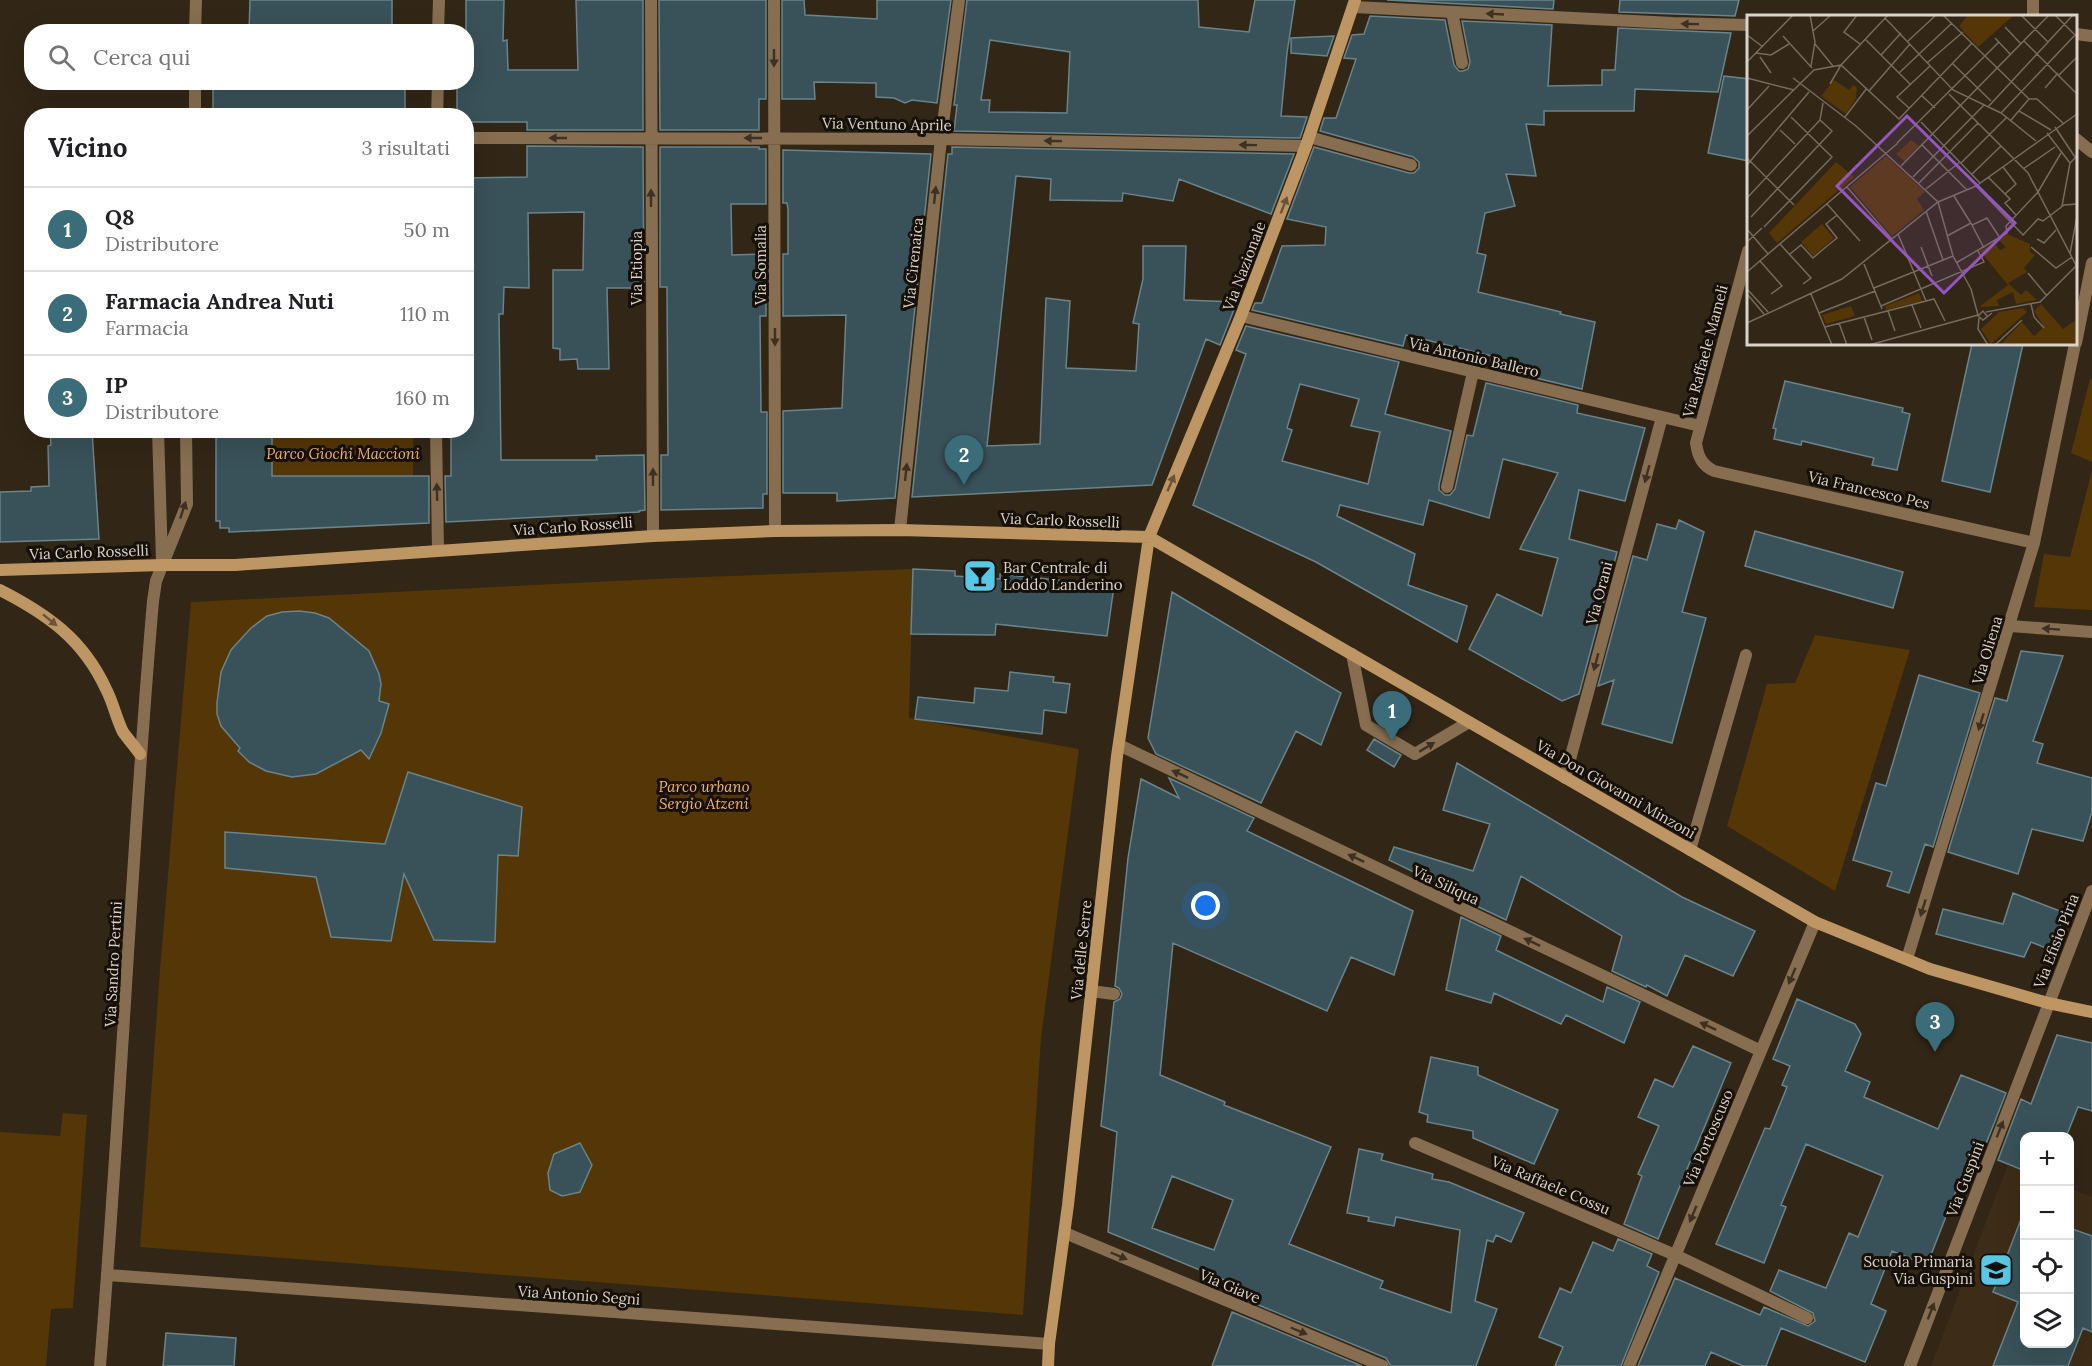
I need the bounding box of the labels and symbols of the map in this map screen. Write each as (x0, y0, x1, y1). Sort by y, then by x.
one-way arrow (1486, 10, 1505, 19)
inset map (1747, 15, 2077, 345)
one-way arrow (1681, 19, 1700, 29)
one-way arrow (769, 49, 779, 68)
street label: Via Ventuno Aprile (821, 113, 952, 135)
one-way arrow (548, 133, 567, 143)
one-way arrow (743, 133, 762, 143)
one-way arrow (1043, 136, 1062, 146)
one-way arrow (1238, 140, 1257, 150)
one-way arrow (931, 185, 940, 204)
one-way arrow (646, 189, 656, 208)
one-way arrow (1280, 196, 1289, 214)
street label: Via Cirenaica (899, 216, 927, 310)
street label: Via Nazionale (1218, 219, 1270, 314)
street label: Via Somalia (751, 225, 770, 306)
street label: Via Etiopia (627, 231, 646, 306)
street label: Via Raffaele Mameli (1678, 283, 1732, 420)
one-way arrow (770, 328, 780, 347)
street label: Via Antonio Ballero (1406, 333, 1541, 381)
pin: 2 (944, 436, 984, 485)
park label: Parco Giochi Maccioni (266, 444, 420, 463)
one-way arrow (901, 463, 911, 482)
one-way arrow (1642, 465, 1651, 483)
street label: Via Francesco Pes (1805, 467, 1932, 513)
one-way arrow (648, 468, 658, 487)
one-way arrow (1167, 474, 1176, 492)
one-way arrow (432, 482, 442, 501)
one-way arrow (179, 501, 189, 519)
street label: Via Carlo Rosselli (999, 508, 1120, 532)
street label: Via Carlo Rosselli (512, 512, 633, 540)
street label: Via Carlo Rosselli (28, 540, 149, 564)
bar icon: Bar Centrale di Loddo Landerino (962, 558, 998, 594)
place label: Bar Centrale di Loddo Landerino (1003, 558, 1123, 594)
street label: Via Orani (1581, 559, 1617, 628)
one-way arrow (43, 613, 58, 625)
street label: Via Oliena (1967, 613, 2006, 688)
one-way arrow (2042, 625, 2061, 634)
one-way arrow (1591, 653, 1600, 671)
pin: 1 (1372, 692, 1412, 741)
one-way arrow (1976, 713, 1985, 731)
street label: Via Don Giovanni Minzoni (1532, 735, 1699, 843)
one-way arrow (1419, 742, 1435, 753)
one-way arrow (1171, 770, 1188, 779)
park label: Parco urbano Sergio Atzeni (658, 777, 750, 813)
one-way arrow (1347, 854, 1364, 863)
street label: Via Siliqua (1409, 861, 1483, 909)
your location (1191, 891, 1220, 920)
street label: Via Efisio Piria (2029, 891, 2083, 992)
street label: Via delle Serre (1066, 899, 1096, 1002)
one-way arrow (1918, 899, 1927, 917)
street label: Via Sandro Pertini (100, 901, 126, 1028)
one-way arrow (1523, 937, 1540, 946)
one-way arrow (1787, 967, 1796, 985)
pin: 3 (1916, 1002, 1954, 1052)
one-way arrow (1699, 1021, 1716, 1030)
street label: Via Portoscuso (1679, 1086, 1737, 1190)
one-way arrow (1996, 1120, 2005, 1138)
street label: Via Guspini (1942, 1139, 1988, 1220)
street label: Via Raffaele Cossu (1488, 1151, 1613, 1219)
one-way arrow (1688, 1205, 1698, 1223)
one-way arrow (1110, 1252, 1128, 1261)
place label: Scuola Primaria Via Guspini (1864, 1252, 1973, 1288)
school or university icon: Scuola Primaria Via Guspini (1978, 1252, 2014, 1288)
street label: Via Giave (1196, 1264, 1263, 1307)
street label: Via Antonio Segni (516, 1281, 641, 1309)
one-way arrow (1926, 1302, 1936, 1320)
one-way arrow (1290, 1327, 1308, 1336)

